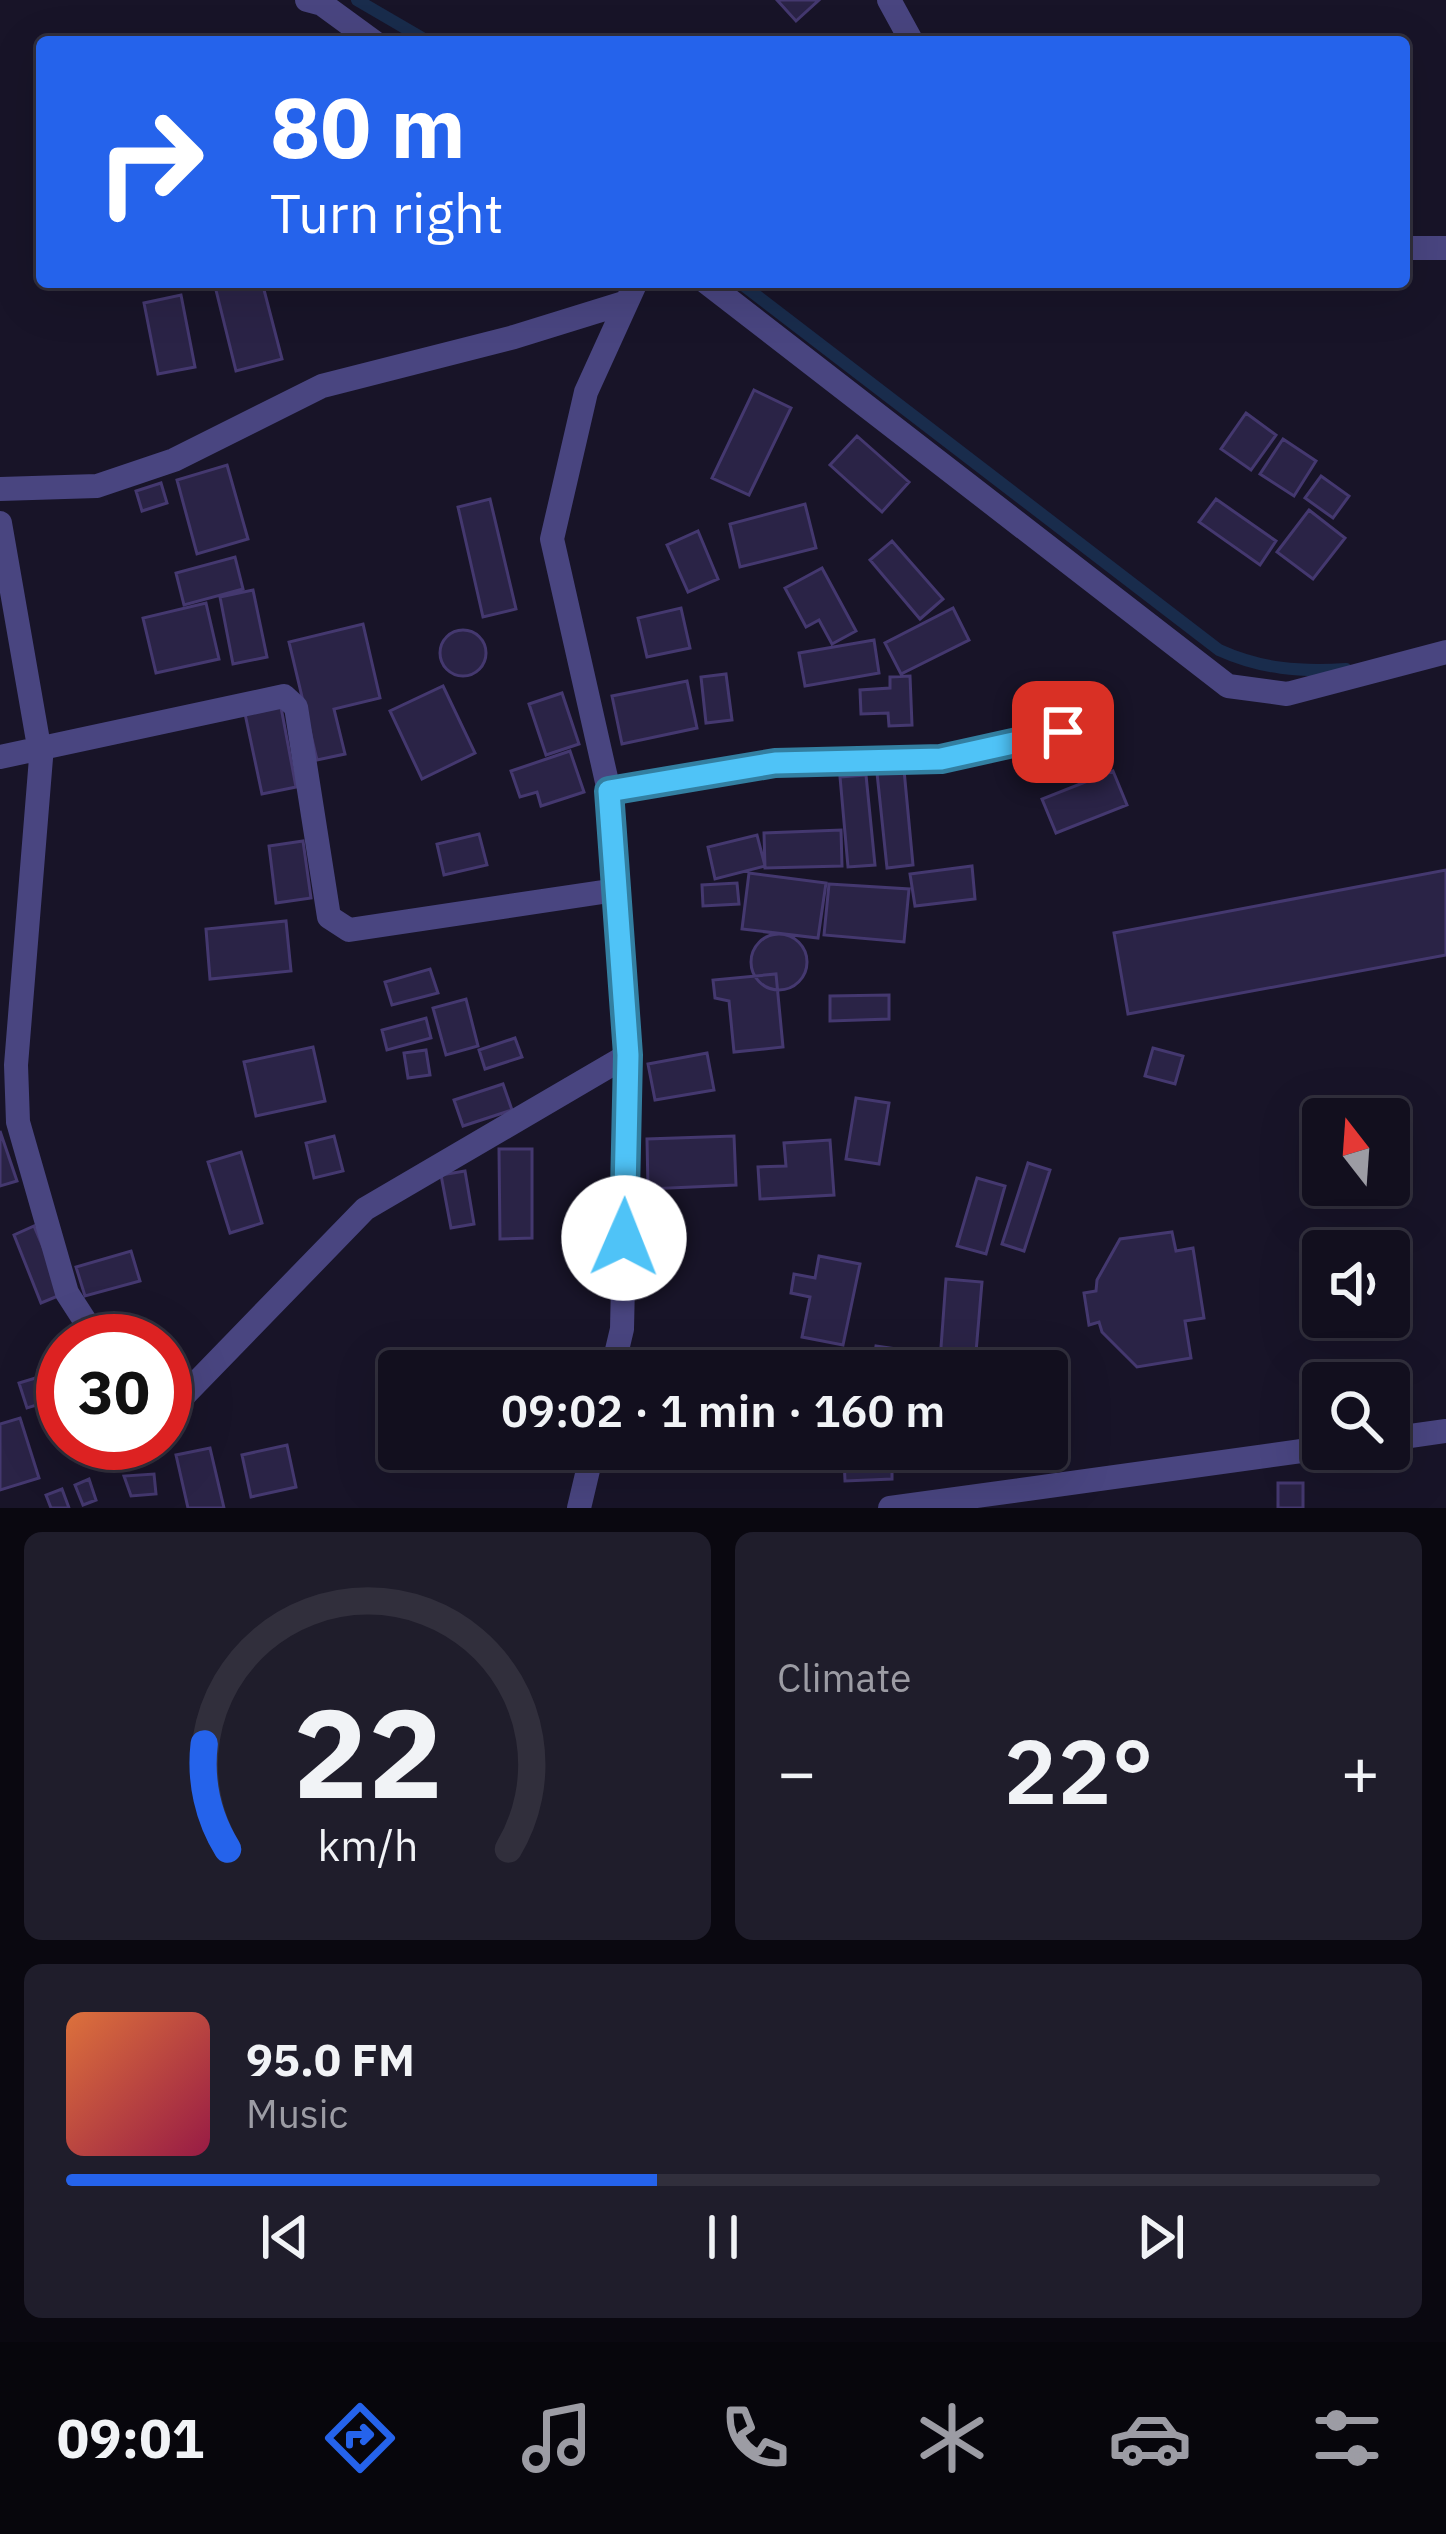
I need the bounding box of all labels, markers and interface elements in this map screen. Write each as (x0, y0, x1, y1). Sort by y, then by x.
text: 80 m (270, 72, 466, 181)
icon: right (72, 84, 228, 240)
text: Turn right (270, 178, 504, 248)
pin (1012, 681, 1114, 783)
icon: arrive (1030, 699, 1096, 765)
north arrow (1302, 1098, 1410, 1206)
map controls (1302, 1098, 1410, 1470)
position arrow (561, 1175, 687, 1301)
button: sound (1302, 1230, 1410, 1338)
speed limit sign: 30 (36, 1314, 192, 1470)
button: search (1302, 1362, 1410, 1470)
text: 09:02 · 1 min · 160 m (501, 1381, 945, 1439)
text: Climate (777, 1652, 911, 1703)
text: 22 (293, 1670, 442, 1832)
text: 22° (1003, 1712, 1154, 1829)
text: − (777, 1728, 817, 1814)
text: + (1340, 1728, 1380, 1814)
text: km/h (317, 1817, 418, 1873)
text: 95.0 FM (246, 2030, 415, 2088)
text: Music (246, 2088, 348, 2139)
icon: previous (252, 2204, 318, 2270)
icon: pause (690, 2204, 756, 2270)
icon: next (1128, 2204, 1194, 2270)
icon: directions (318, 2396, 402, 2480)
icon: music (515, 2396, 599, 2480)
icon: phone (713, 2396, 797, 2480)
icon: climate (910, 2396, 994, 2480)
icon: car (1108, 2396, 1192, 2480)
icon: filters (1305, 2396, 1389, 2480)
text: 09:01 (57, 2403, 204, 2473)

